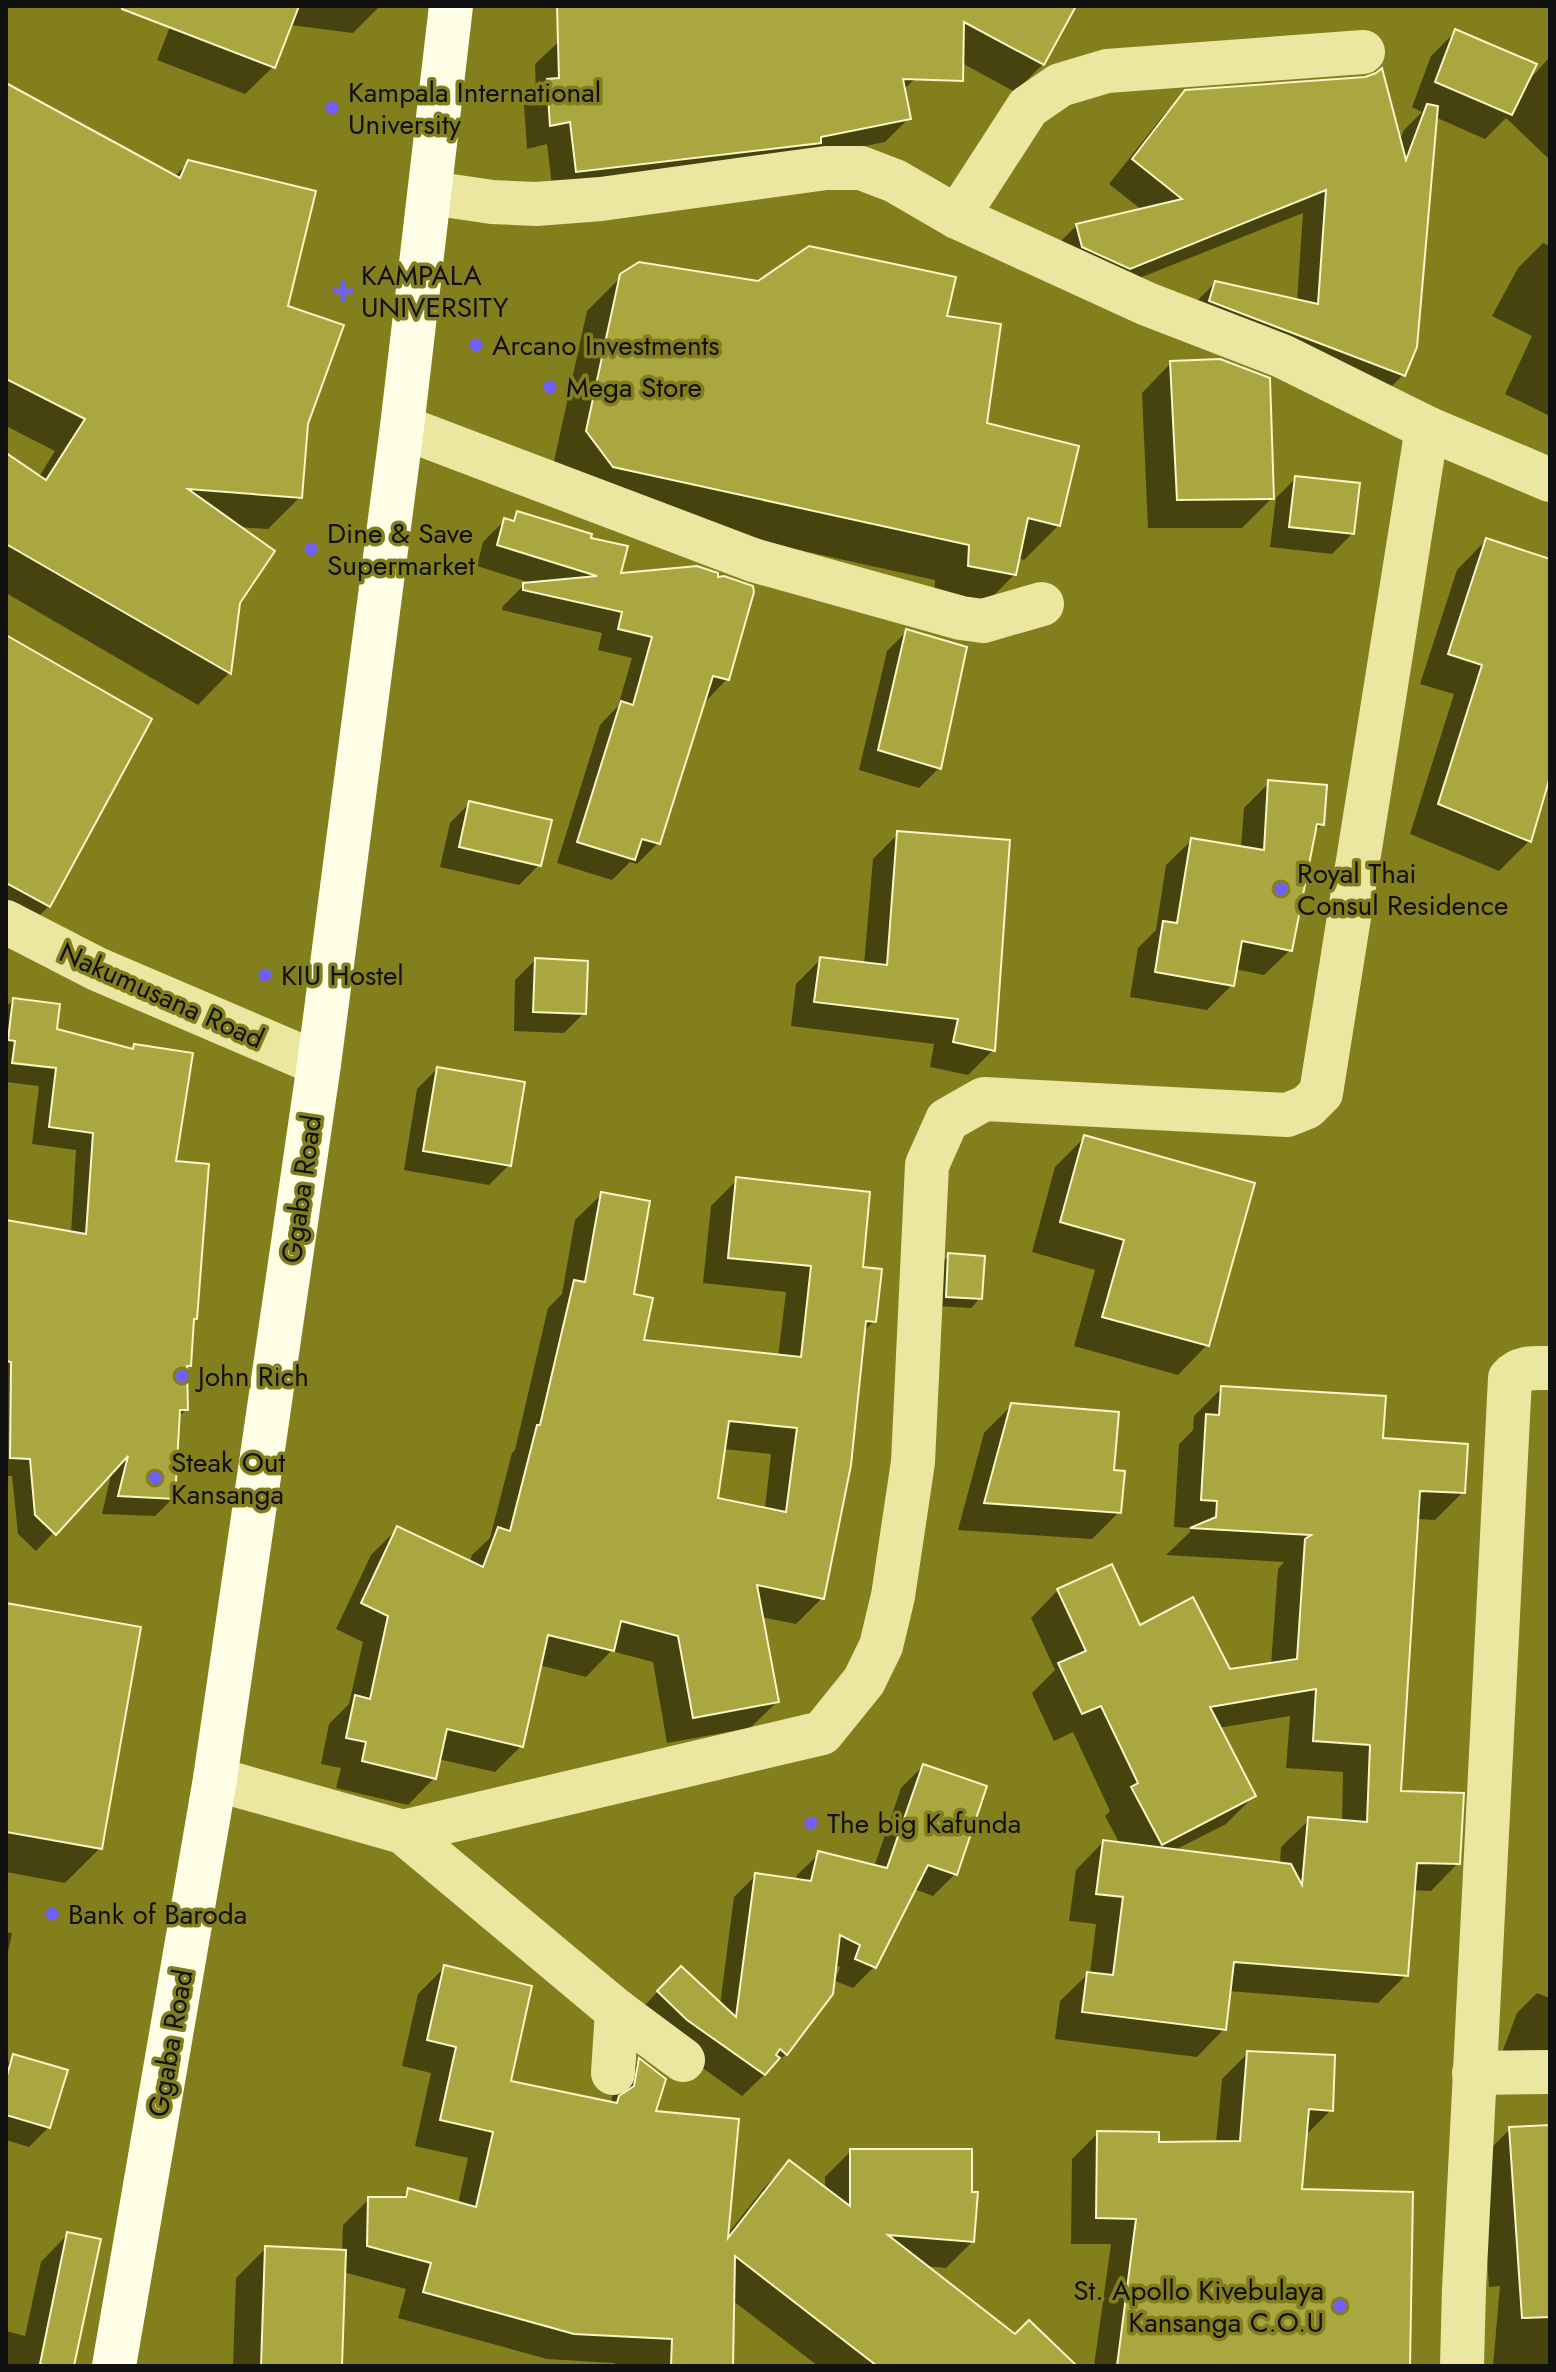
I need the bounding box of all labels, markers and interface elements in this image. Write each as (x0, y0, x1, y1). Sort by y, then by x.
place label: Kampala International University (348, 72, 601, 145)
marker: Kampala International University (323, 99, 341, 117)
place label: KAMPALA UNIVERSITY (361, 255, 509, 328)
marker: KAMPALA UNIVERSITY (332, 280, 354, 302)
place label: Arcano Investments (492, 325, 720, 366)
marker: Arcano Investments (467, 336, 485, 354)
place label: Mega Store (566, 367, 702, 408)
marker: Mega Store (541, 378, 559, 396)
place label: Dine & Save Supermarket (327, 513, 475, 586)
marker: Dine & Save Supermarket (302, 540, 320, 558)
place label: Royal Thai Consul Residence (1297, 853, 1509, 926)
marker: Royal Thai Consul Residence (1272, 880, 1290, 898)
street label: Nakumusana Road (53, 932, 271, 1059)
place label: KIU Hostel (281, 955, 404, 996)
marker: KIU Hostel (256, 966, 274, 984)
street label: Ggaba Road (271, 1112, 332, 1266)
place label: John Rich (194, 1356, 309, 1397)
marker: John Rich (173, 1367, 191, 1385)
place label: Steak Out Kansanga (171, 1442, 285, 1515)
marker: Steak Out Kansanga (146, 1469, 164, 1487)
place label: The big Kafunda (827, 1803, 1021, 1844)
marker: The big Kafunda (802, 1814, 820, 1832)
place label: Bank of Baroda (68, 1894, 247, 1935)
marker: Bank of Baroda (43, 1905, 61, 1923)
street label: Ggaba Road (137, 1966, 204, 2120)
place label: St. Apollo Kivebulaya Kansanga C.O.U (1073, 2270, 1324, 2343)
marker: St. Apollo Kivebulaya Kansanga C.O.U (1331, 2297, 1349, 2315)

